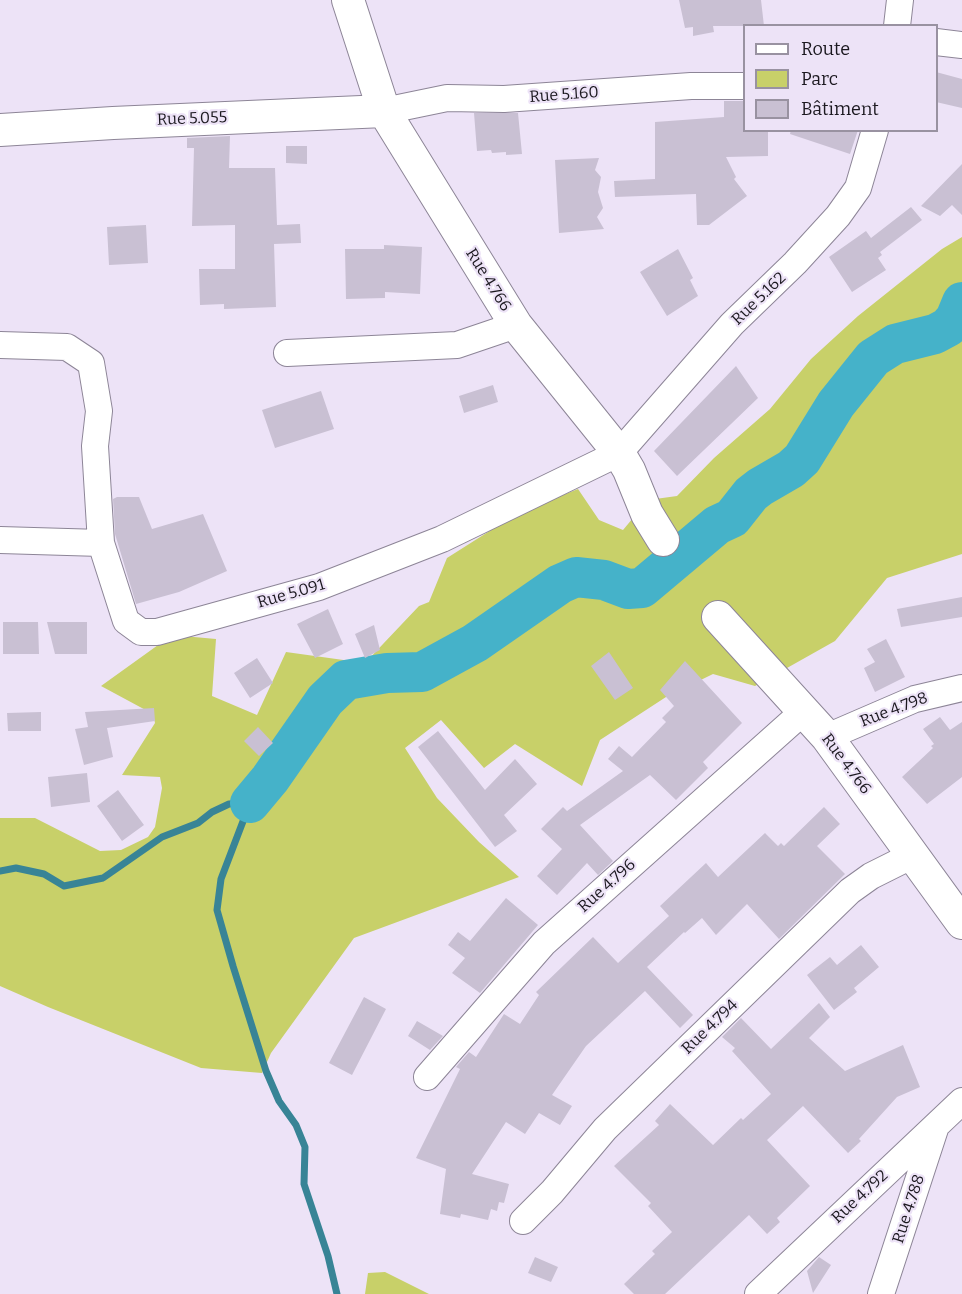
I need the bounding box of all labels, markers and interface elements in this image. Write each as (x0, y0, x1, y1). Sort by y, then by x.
legend (743, 24, 938, 132)
text: Route (801, 38, 850, 60)
text: Parc (801, 68, 838, 90)
street label: Rue 5.160 (529, 83, 599, 107)
text: Bâtiment (801, 98, 879, 120)
street label: Rue 5.055 (157, 108, 227, 130)
street label: Rue 4.766 (461, 245, 515, 315)
street label: Rue 5.162 (728, 269, 790, 329)
street label: Rue 5.091 (255, 575, 327, 613)
street label: Rue 4.798 (858, 688, 930, 732)
street label: Rue 4.766 (817, 730, 875, 798)
street label: Rue 4.796 (574, 855, 640, 917)
street label: Rue 4.794 (678, 996, 742, 1058)
street label: Rue 4.792 (828, 1166, 892, 1228)
street label: Rue 4.788 (889, 1172, 929, 1246)

